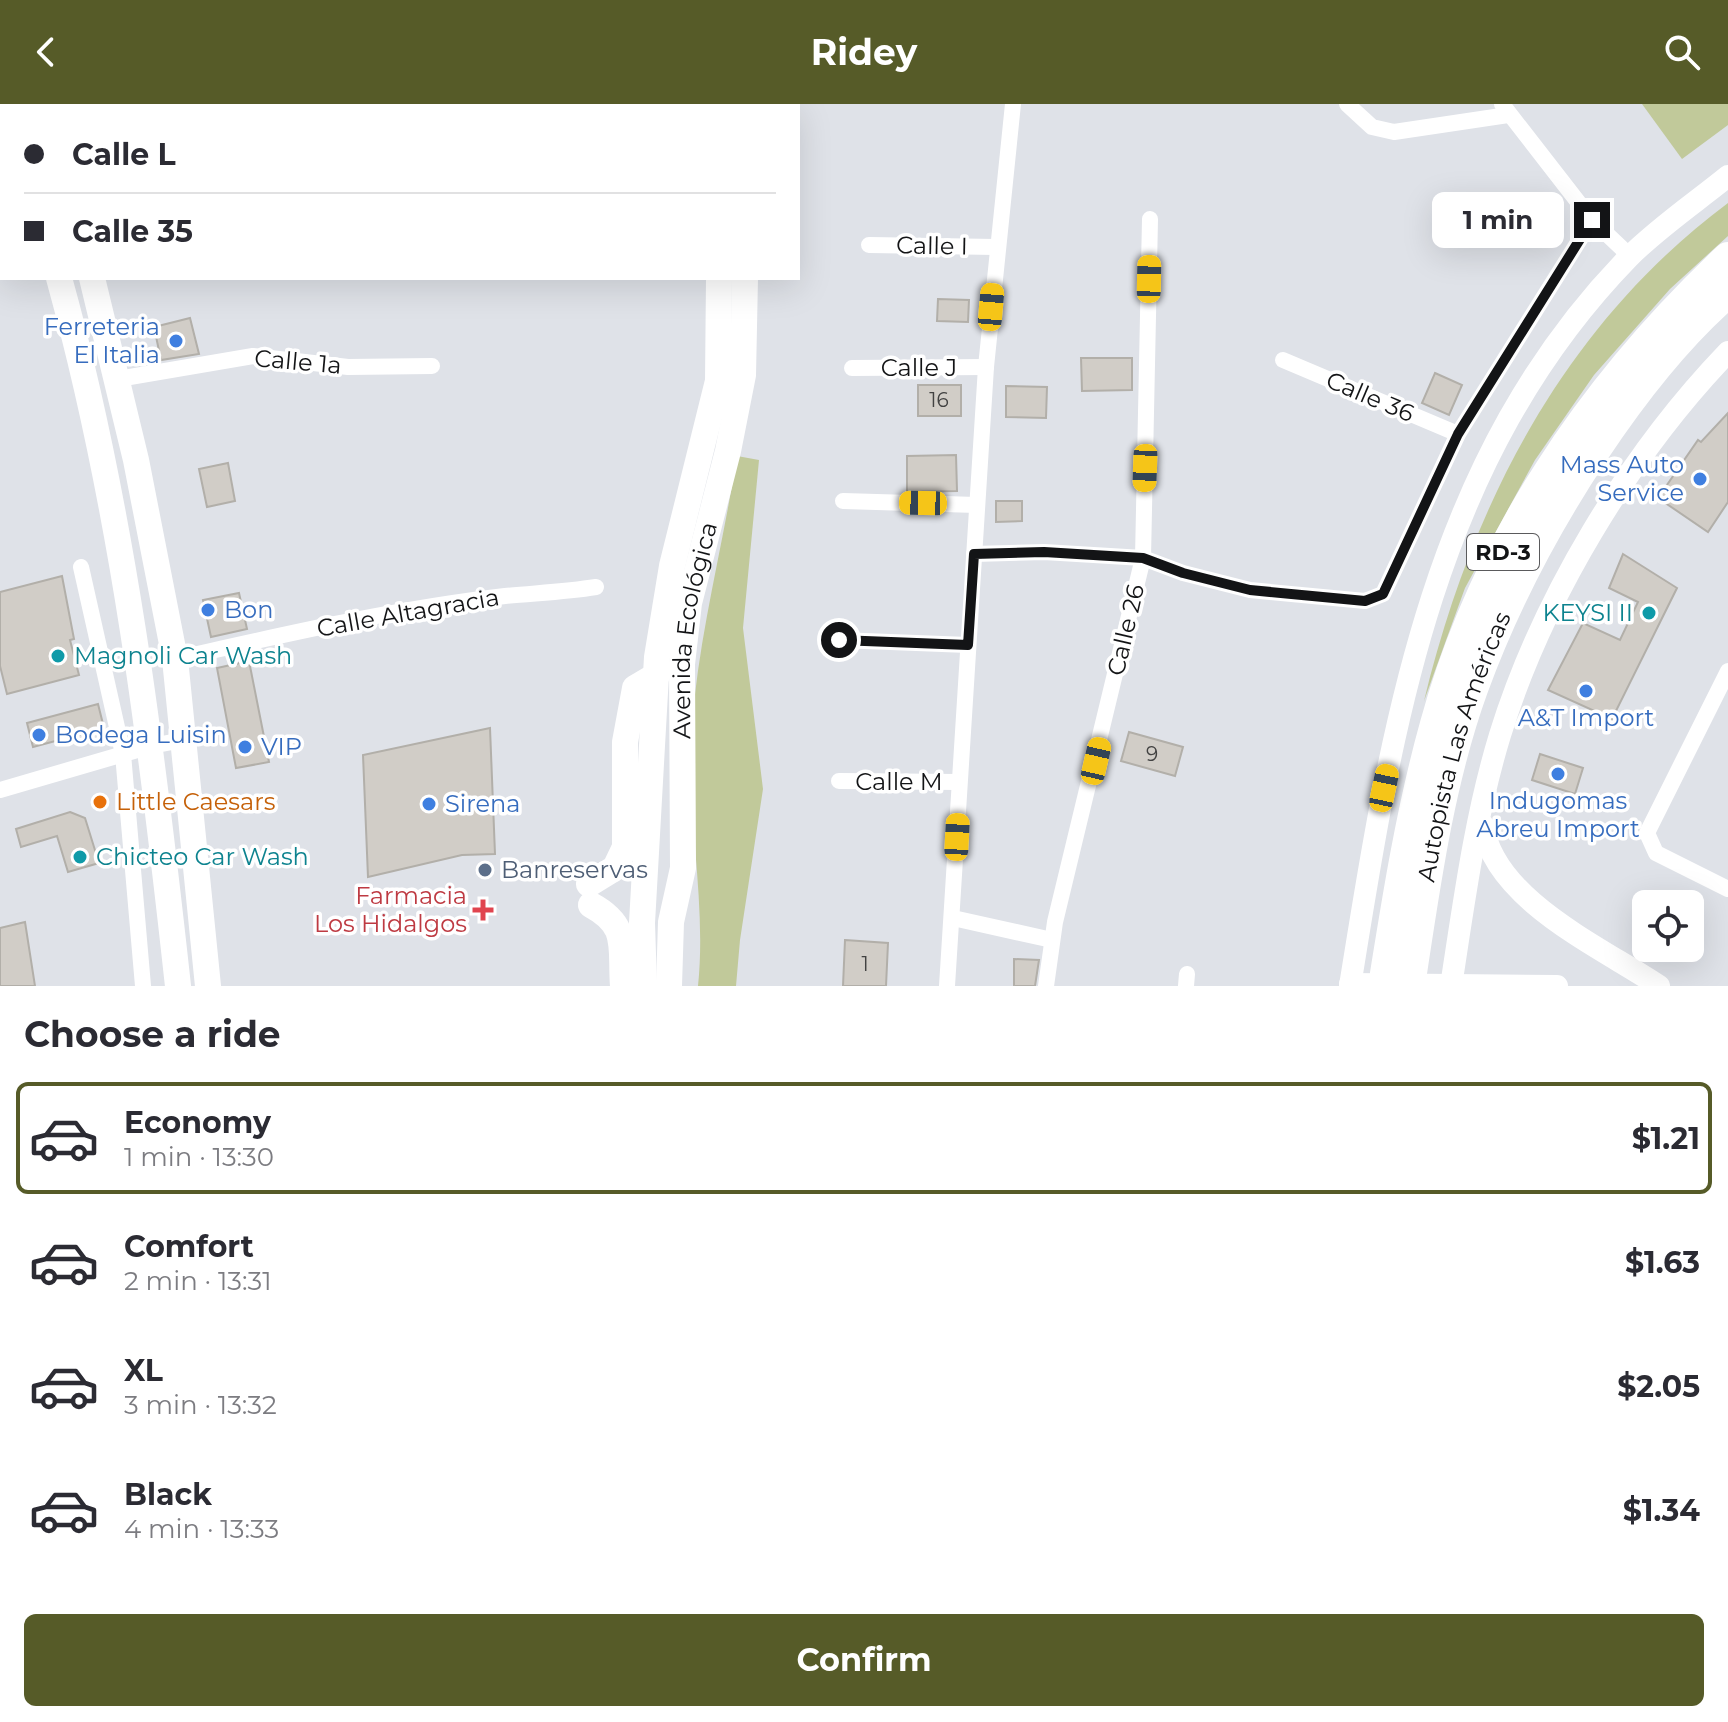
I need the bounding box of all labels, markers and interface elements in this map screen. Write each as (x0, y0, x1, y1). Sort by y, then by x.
icon: back (24, 30, 68, 74)
text: Ridey (811, 30, 917, 74)
icon: search (1660, 30, 1704, 74)
text: Calle L (72, 136, 176, 173)
callout: 1 min (1432, 192, 1564, 248)
route end (1574, 202, 1610, 238)
text: 1 min (1463, 204, 1533, 236)
text: Calle 35 (72, 213, 193, 250)
street label: Calle I (896, 230, 968, 261)
car (1137, 255, 1161, 303)
car (977, 282, 1005, 332)
place label: Ferreteria El Italia (44, 312, 160, 369)
marker: Ferreteria El Italia (167, 332, 185, 350)
street label: Calle 1a (253, 343, 343, 380)
street label: Calle J (881, 353, 957, 382)
street label: Calle 36 (1322, 365, 1419, 428)
house number: 16 (929, 388, 949, 412)
car (1132, 444, 1158, 492)
place label: Mass Auto Service (1560, 450, 1684, 507)
marker: Mass Auto Service (1691, 470, 1709, 488)
car (899, 491, 947, 515)
street label: Avenida Ecológica (667, 519, 723, 739)
road number: RD-3 (1467, 534, 1539, 570)
street label: Calle 26 (1101, 581, 1150, 678)
street label: Calle Altagracia (314, 582, 501, 643)
place label: Bon (224, 595, 273, 624)
place label: KEYSI II (1542, 598, 1633, 627)
marker: Bon (199, 601, 217, 619)
marker: KEYSI II (1640, 604, 1658, 622)
street label: Autopista Las Américas (1411, 607, 1517, 884)
route start (821, 622, 857, 658)
place label: Magnoli Car Wash (74, 641, 292, 670)
marker: Magnoli Car Wash (49, 647, 67, 665)
marker: A&T Import (1577, 682, 1595, 700)
place label: A&T Import (1518, 703, 1654, 732)
place label: Bodega Luisin (55, 720, 227, 749)
marker: Bodega Luisin (30, 726, 48, 744)
place label: VIP (261, 732, 302, 761)
car (1079, 735, 1113, 787)
marker: VIP (236, 738, 254, 756)
house number: 9 (1146, 742, 1158, 766)
car (1367, 762, 1401, 814)
marker: Indugomas Abreu Import (1549, 765, 1567, 783)
street label: Calle M (855, 767, 943, 796)
place label: Indugomas Abreu Import (1476, 786, 1640, 843)
place label: Little Caesars (116, 787, 275, 816)
place label: Sirena (445, 789, 520, 818)
marker: Little Caesars (91, 793, 109, 811)
marker: Sirena (420, 795, 438, 813)
car (944, 812, 970, 862)
place label: Chicteo Car Wash (96, 842, 309, 871)
marker: Chicteo Car Wash (71, 848, 89, 866)
place label: Banreservas (501, 855, 648, 884)
marker: Banreservas (476, 861, 494, 879)
place label: Farmacia Los Hidalgos (314, 881, 467, 938)
map controls (1632, 890, 1704, 962)
button: locate (1632, 890, 1704, 962)
marker: Farmacia Los Hidalgos (474, 901, 492, 919)
house number: 1 (861, 952, 869, 976)
text: Choose a ride (24, 1012, 281, 1056)
icon: car (28, 1102, 100, 1174)
text: Economy (124, 1104, 271, 1141)
text: $1.21 (1632, 1120, 1700, 1157)
text: 1 min · 13:30 (124, 1141, 274, 1173)
icon: car (28, 1226, 100, 1298)
text: Comfort (124, 1228, 254, 1265)
text: $1.63 (1625, 1244, 1700, 1281)
text: 2 min · 13:31 (124, 1265, 272, 1297)
icon: car (28, 1350, 100, 1422)
text: XL (124, 1352, 163, 1389)
text: $2.05 (1617, 1368, 1700, 1405)
text: 3 min · 13:32 (124, 1389, 277, 1421)
icon: car (28, 1474, 100, 1546)
text: Black (124, 1476, 212, 1513)
text: $1.34 (1623, 1492, 1700, 1529)
text: 4 min · 13:33 (124, 1513, 279, 1545)
button: Confirm (24, 1614, 1704, 1706)

